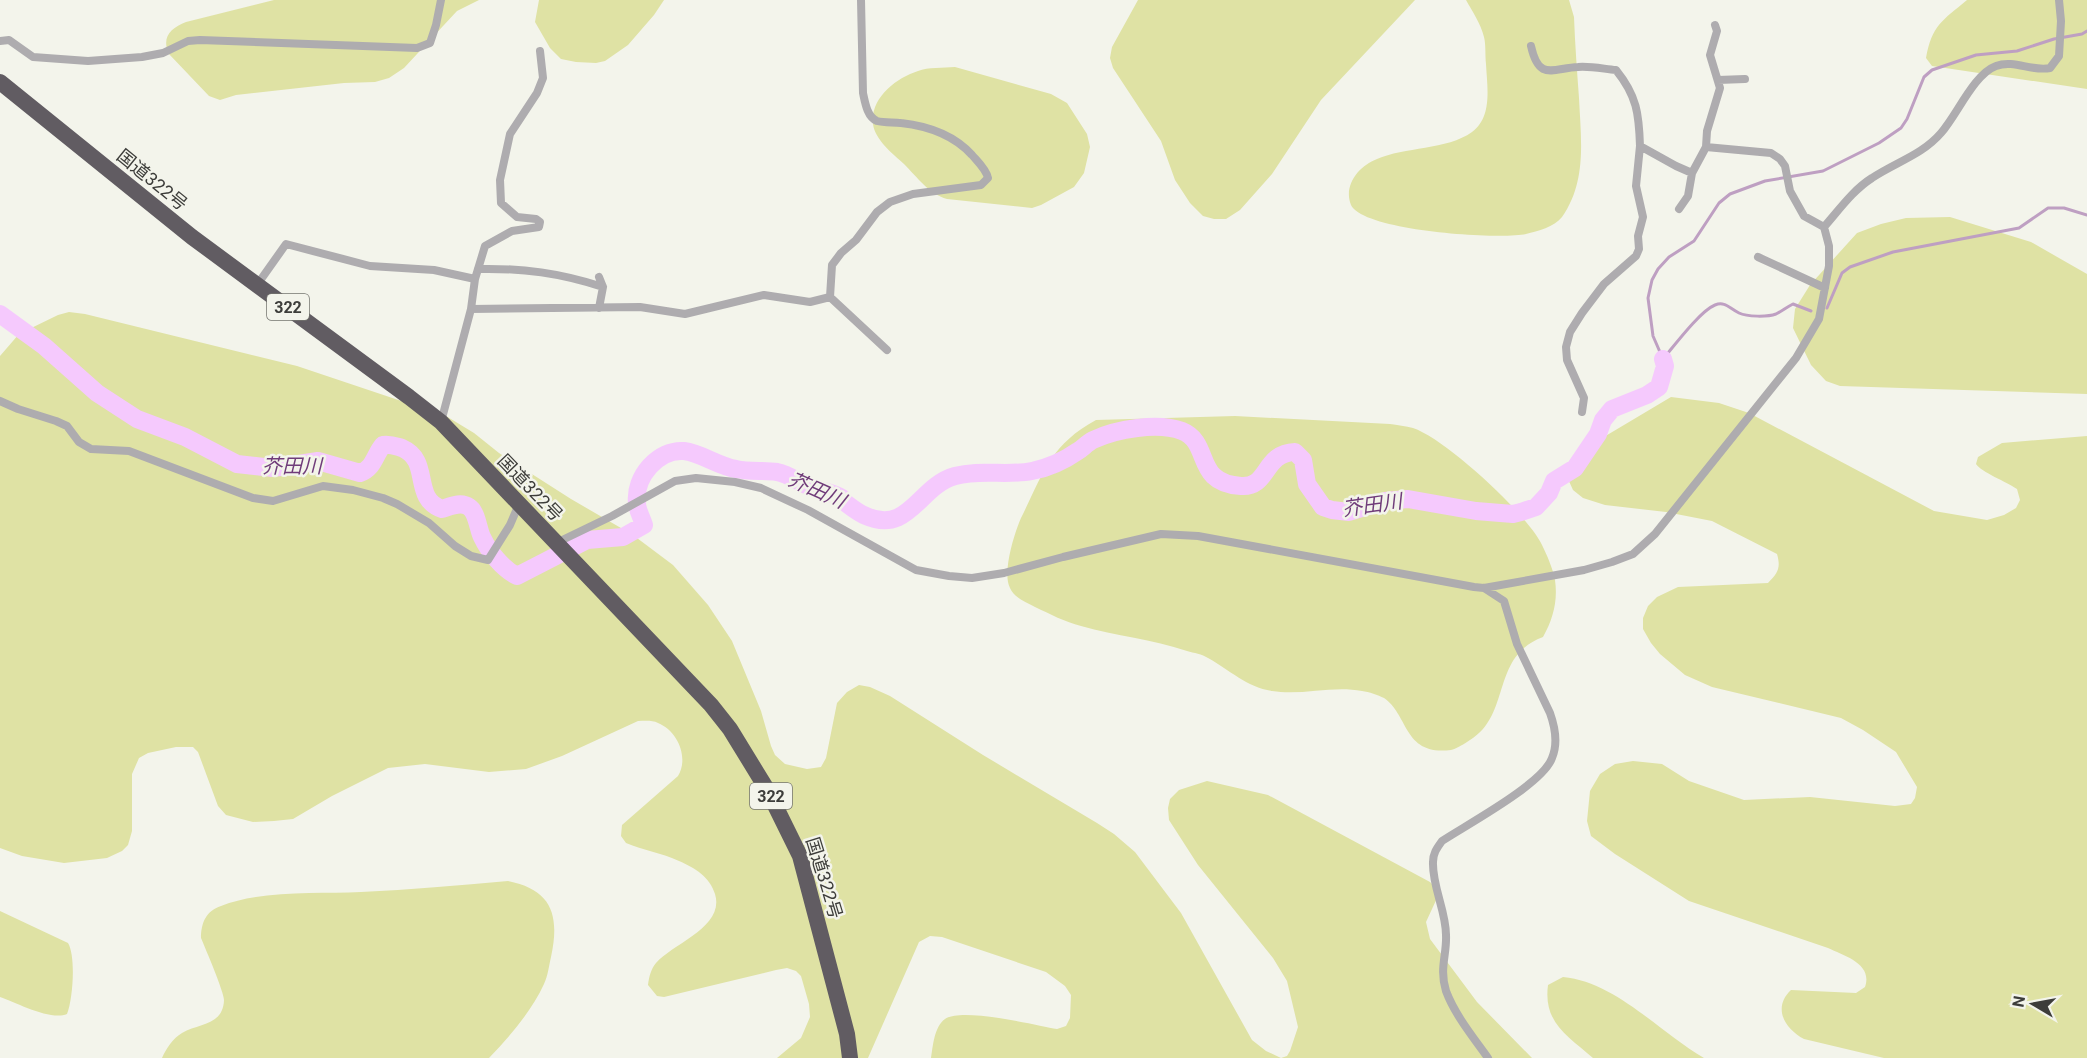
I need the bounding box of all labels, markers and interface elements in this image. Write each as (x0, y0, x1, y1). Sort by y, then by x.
street label: 国道322号 (113, 145, 192, 214)
road number: 322 (267, 294, 309, 320)
street label: 国道322号 (494, 450, 567, 525)
water label: 芥田川 (262, 454, 324, 478)
water label: 芥田川 (785, 467, 851, 514)
water label: 芥田川 (1341, 489, 1405, 521)
road number: 322 (750, 783, 792, 809)
street label: 国道322号 (802, 834, 847, 921)
north arrow (2003, 974, 2063, 1034)
text: N (2008, 994, 2029, 1009)

